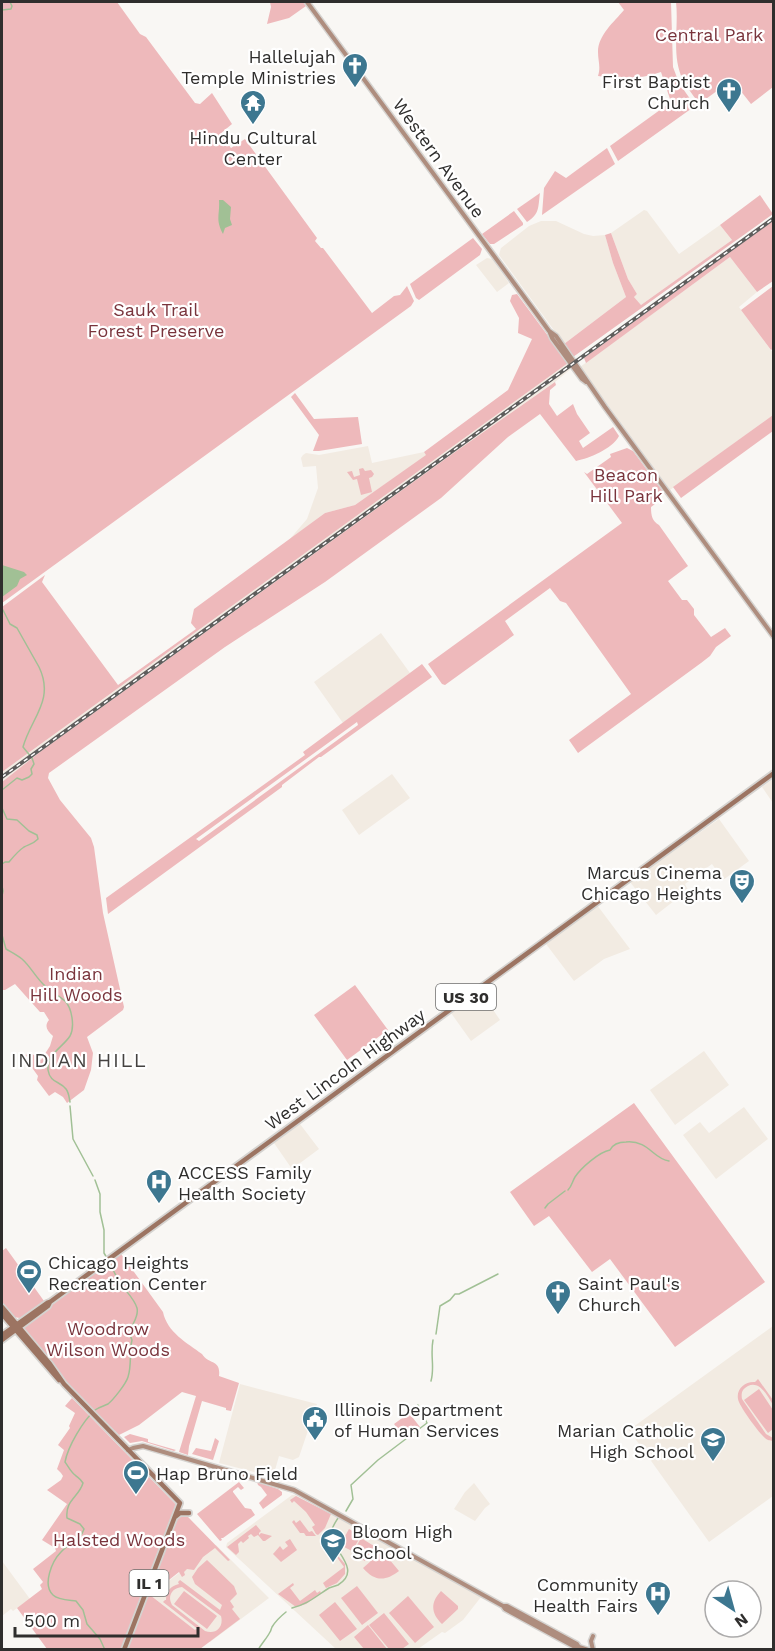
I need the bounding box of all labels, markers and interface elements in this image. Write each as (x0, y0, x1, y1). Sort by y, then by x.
park label: Central Park (655, 24, 763, 45)
place label: Hallelujah Temple Ministries (181, 46, 336, 88)
church icon: Hallelujah Temple Ministries (340, 51, 370, 89)
place label: First Baptist Church (602, 71, 710, 113)
church icon: First Baptist Church (714, 76, 744, 114)
temple icon: Hindu Cultural Center (238, 88, 268, 126)
street label: Western Avenue (389, 94, 489, 222)
place label: Hindu Cultural Center (189, 127, 317, 169)
park label: Sauk Trail Forest Preserve (88, 299, 224, 341)
park label: Beacon Hill Park (589, 464, 663, 506)
place label: Marcus Cinema Chicago Heights (581, 862, 722, 904)
theatre icon: Marcus Cinema Chicago Heights (727, 867, 757, 905)
park label: Indian Hill Woods (29, 963, 123, 1005)
road number: US 30 (436, 984, 496, 1010)
street label: West Lincoln Highway (261, 1003, 430, 1134)
district label: INDIAN HILL (11, 1048, 147, 1072)
place label: ACCESS Family Health Society (178, 1162, 312, 1204)
hospital icon: ACCESS Family Health Society (144, 1167, 174, 1205)
place label: Chicago Heights Recreation Center (48, 1252, 207, 1294)
sports icon: Chicago Heights Recreation Center (14, 1257, 44, 1295)
place label: Saint Paul's Church (578, 1273, 680, 1315)
church icon: Saint Paul's Church (543, 1278, 573, 1316)
park label: Woodrow Wilson Woods (46, 1318, 170, 1360)
place label: Illinois Department of Human Services (334, 1399, 503, 1441)
public building icon: Illinois Department of Human Services (300, 1404, 330, 1442)
place label: Marian Catholic High School (557, 1420, 694, 1462)
school or university icon: Marian Catholic High School (698, 1425, 728, 1463)
sports icon: Hap Bruno Field (121, 1458, 151, 1496)
place label: Hap Bruno Field (156, 1463, 298, 1484)
place label: Bloom High School (352, 1521, 453, 1563)
school or university icon: Bloom High School (318, 1526, 348, 1564)
park label: Halsted Woods (53, 1529, 185, 1550)
road number: IL 1 (130, 1570, 168, 1596)
place label: Community Health Fairs (533, 1574, 639, 1616)
hospital icon: Community Health Fairs (643, 1579, 673, 1617)
north arrow (703, 1579, 763, 1639)
scale bar (15, 1600, 198, 1638)
text: 500 m (24, 1610, 80, 1631)
text: N (731, 1610, 752, 1632)

